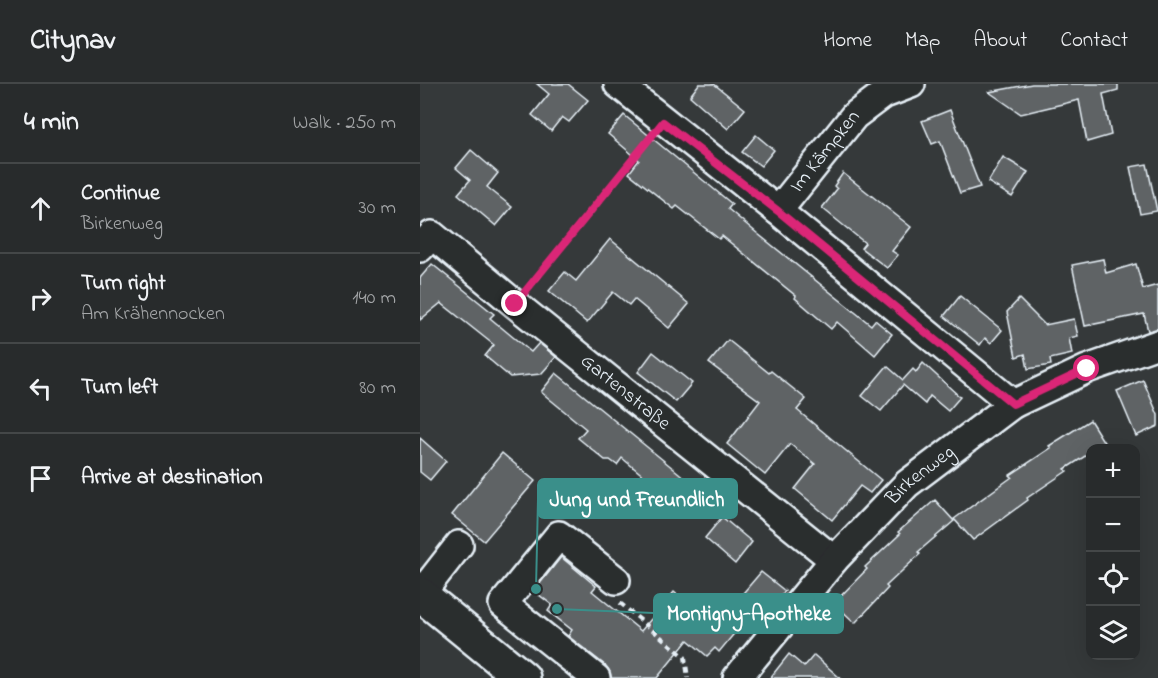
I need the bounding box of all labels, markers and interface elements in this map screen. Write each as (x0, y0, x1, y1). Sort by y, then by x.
text: Citynav (30, 21, 115, 62)
text: Home (823, 26, 872, 56)
text: Map (905, 26, 940, 56)
text: About (973, 26, 1027, 56)
text: Contact (1060, 26, 1128, 56)
text: 4 min (24, 104, 79, 142)
street label: Im Kämpken (783, 104, 868, 199)
text: Walk · 250 m (293, 109, 396, 138)
text: Continue (81, 178, 160, 210)
icon: ahead (24, 192, 57, 225)
text: 30 m (359, 194, 396, 223)
text: Birkenweg (81, 210, 163, 239)
text: Turn right (81, 268, 166, 300)
icon: right (24, 282, 57, 315)
text: 140 m (352, 284, 396, 313)
route end (501, 290, 527, 316)
text: Am Krähennocken (81, 300, 225, 329)
street label: Gartenstraße (574, 347, 677, 438)
route start (1073, 355, 1099, 381)
icon: left (24, 372, 57, 405)
text: Turn left (81, 372, 158, 404)
text: 80 m (359, 374, 396, 403)
street label: Birkenweg (878, 438, 962, 513)
map controls (1086, 444, 1140, 660)
button: + (1086, 444, 1140, 498)
icon: arrive (24, 462, 57, 495)
text: Arrive at destination (81, 462, 263, 494)
callout: Jung und Freundlich (538, 479, 737, 518)
text: Jung und Freundlich (549, 486, 725, 518)
button: − (1086, 498, 1140, 552)
button: locate (1086, 552, 1140, 606)
callout: Montigny-Apotheke (654, 594, 843, 633)
text: Montigny-Apotheke (667, 600, 832, 632)
button: layers (1086, 606, 1140, 660)

